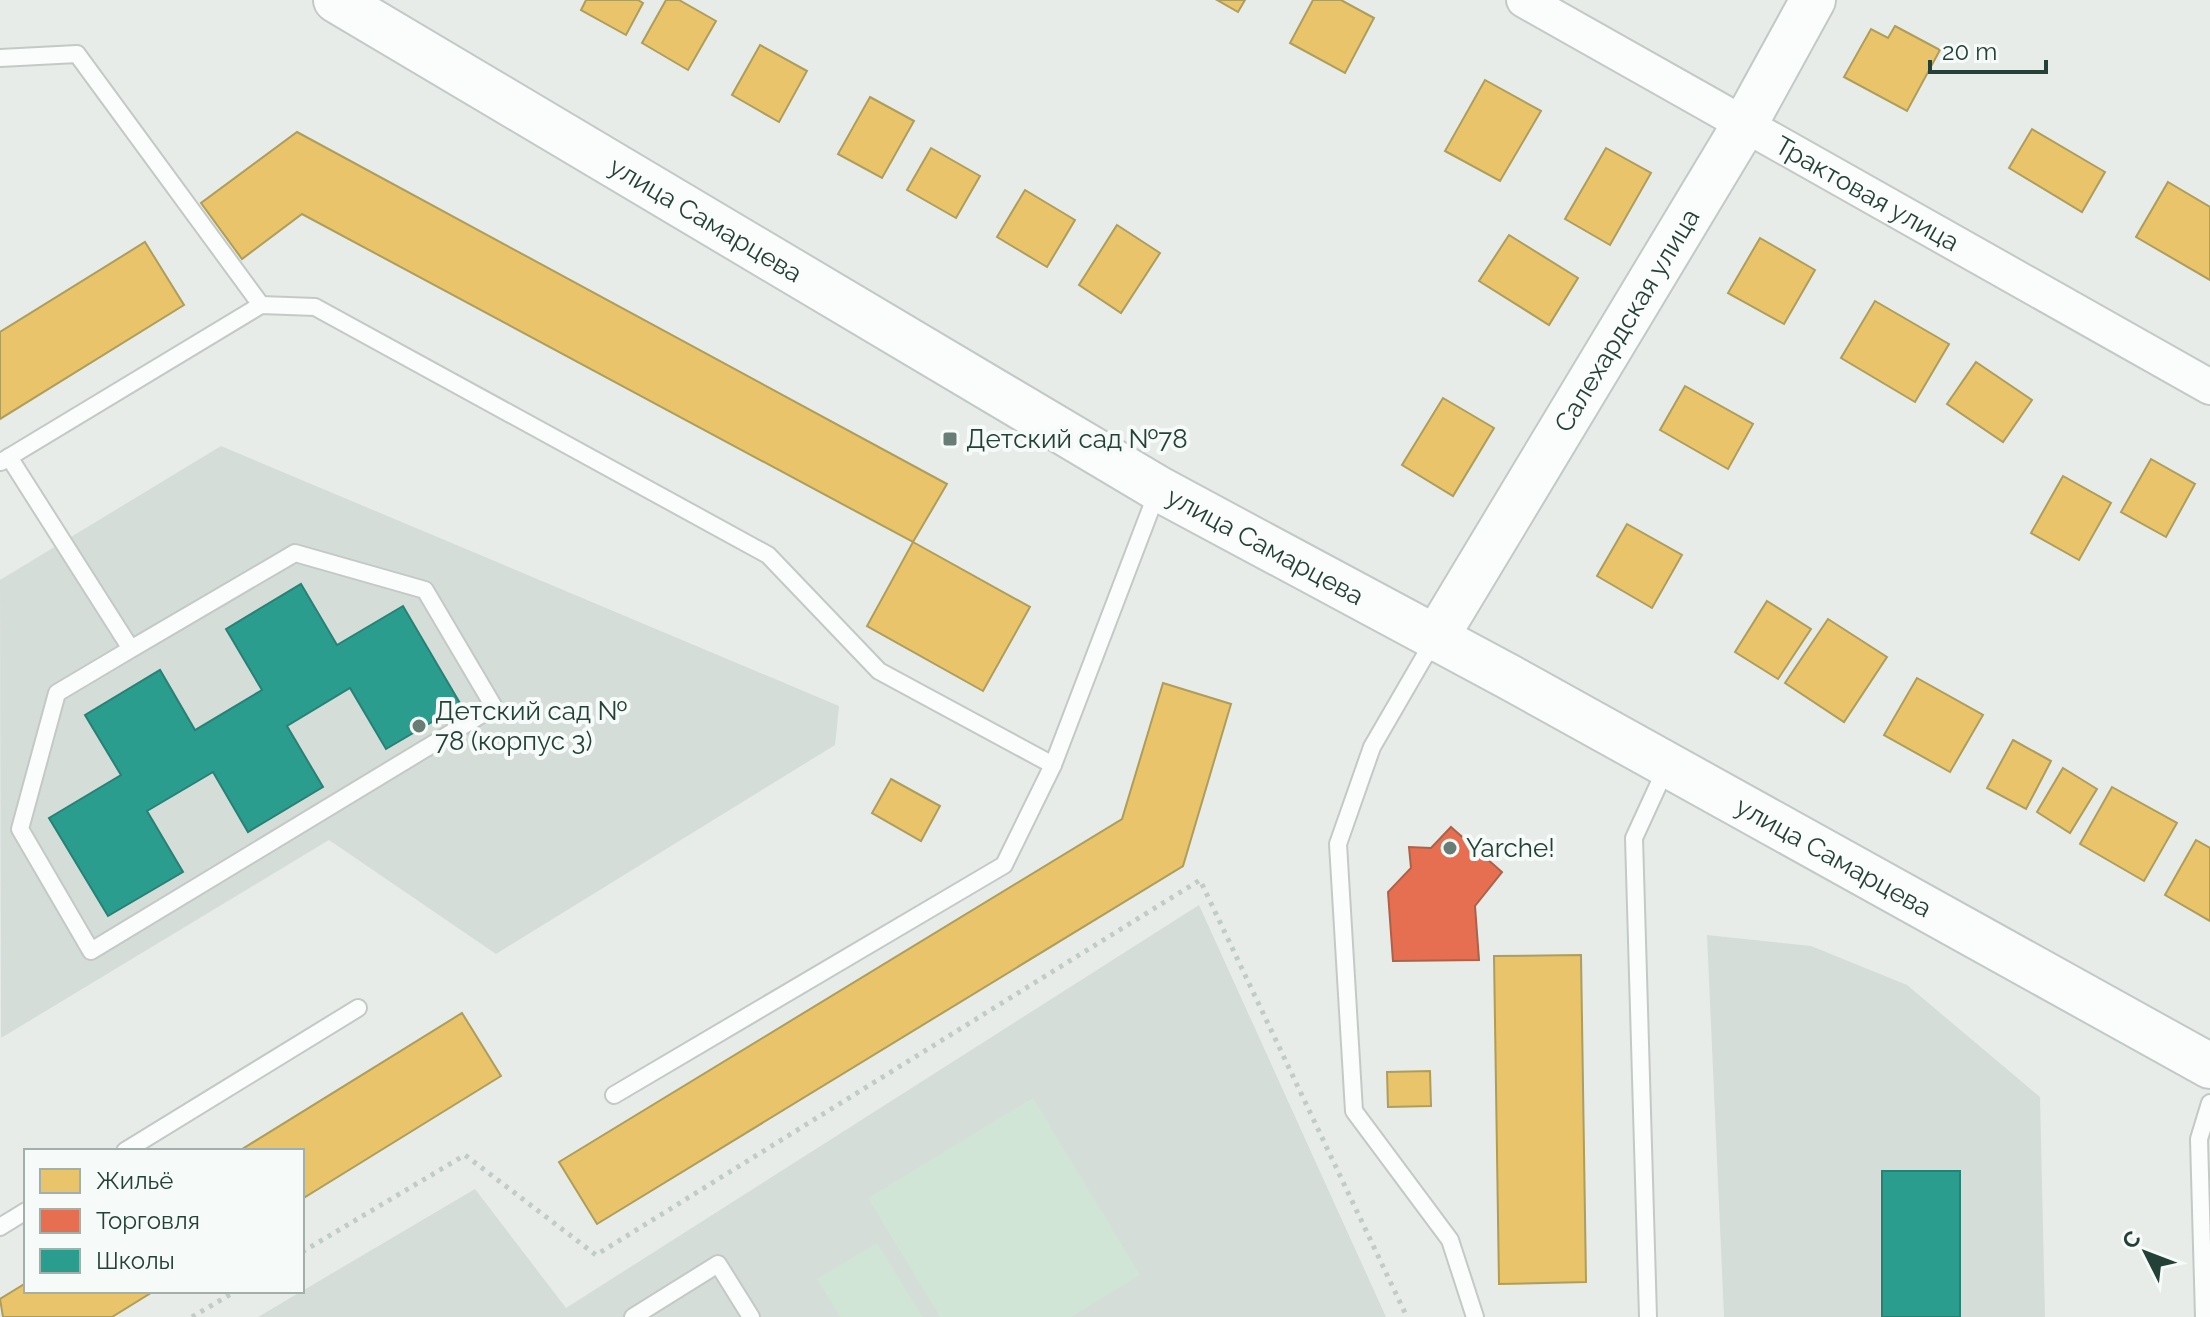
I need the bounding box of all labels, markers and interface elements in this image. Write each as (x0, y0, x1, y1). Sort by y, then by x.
scale bar (1930, 24, 2046, 74)
text: 20 m (1942, 37, 1997, 66)
street label: Трактовая улица (1770, 130, 1964, 257)
street label: улица Самарцева (604, 151, 808, 289)
street label: Салехардская улица (1548, 203, 1705, 437)
place label: Детский сад №78 (966, 424, 1188, 454)
marker: Детский сад №78 (941, 430, 959, 448)
street label: улица Самарцева (1162, 481, 1369, 611)
place label: Детский сад № 78 (корпус 3) (435, 696, 628, 756)
marker: Детский сад № 78 (корпус 3) (410, 717, 428, 735)
street label: улица Самарцева (1731, 791, 1937, 923)
place label: Yarche! (1466, 833, 1555, 863)
marker: Yarche! (1441, 839, 1459, 857)
legend (24, 1149, 304, 1293)
text: Жильё (96, 1166, 173, 1195)
text: Торговля (96, 1206, 200, 1235)
north arrow (2106, 1213, 2186, 1293)
text: С (2116, 1225, 2146, 1254)
text: Школы (96, 1246, 175, 1275)

